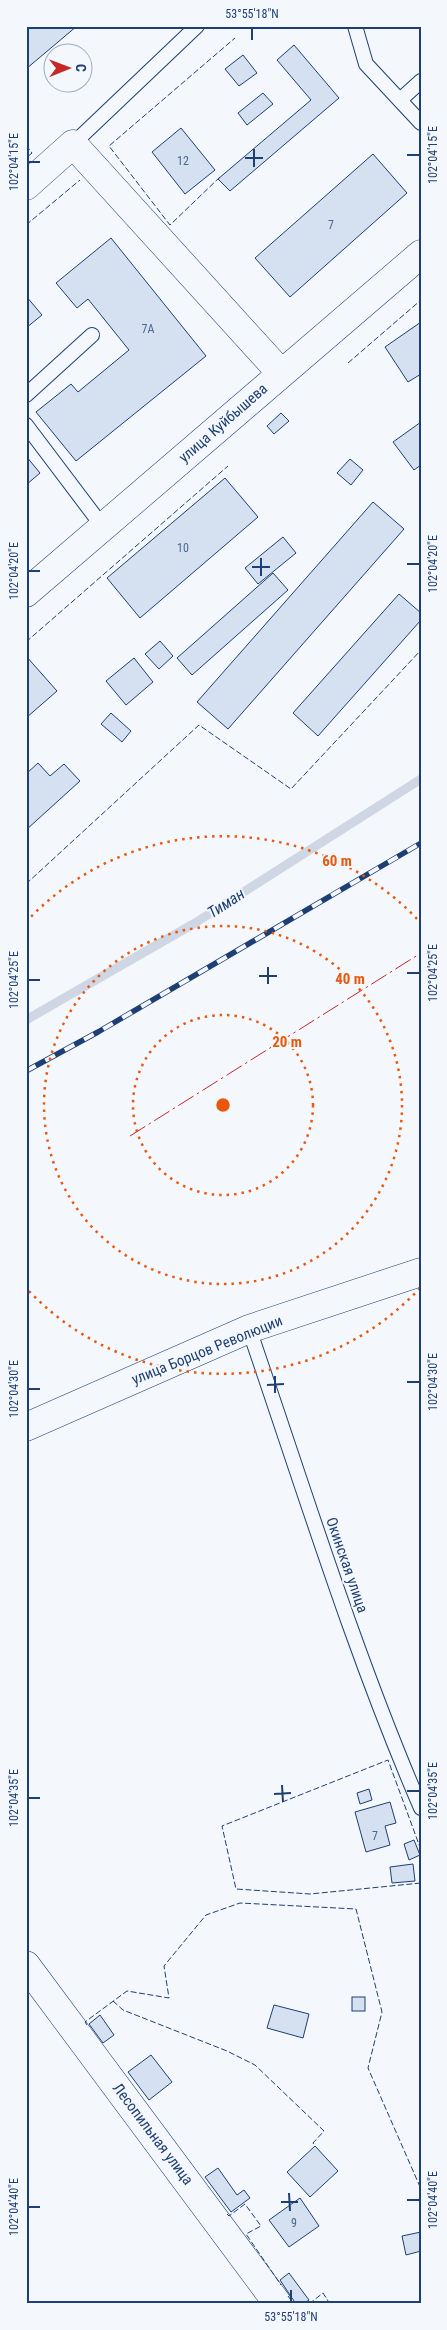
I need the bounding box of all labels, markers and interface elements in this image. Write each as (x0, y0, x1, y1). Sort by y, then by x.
text: 53°55'18"N (225, 7, 279, 21)
north arrow (42, 42, 92, 92)
text: С (73, 64, 89, 72)
text: 102°04'15"E (426, 126, 440, 184)
text: 102°04'15"E (7, 133, 21, 191)
house number: 12 (177, 154, 189, 168)
house number: 7 (328, 218, 334, 232)
house number: 7А (142, 322, 155, 336)
street label: улица Куйбышева (175, 380, 271, 466)
text: 102°04'20"E (426, 535, 440, 593)
house number: 10 (177, 541, 189, 555)
text: 102°04'20"E (7, 542, 21, 600)
text: 60 m (322, 852, 352, 870)
water label: Тиман (204, 884, 248, 922)
text: 102°04'25"E (426, 944, 440, 1002)
text: 102°04'25"E (7, 951, 21, 1009)
text: 40 m (335, 970, 365, 988)
text: 20 m (272, 1033, 302, 1051)
centre of rings (214, 1096, 232, 1114)
street label: улица Борцов Революции (129, 1312, 285, 1388)
text: 102°04'30"E (426, 1353, 440, 1411)
text: 102°04'30"E (7, 1360, 21, 1418)
street label: Окинская улица (322, 1515, 372, 1615)
text: 102°04'35"E (426, 1762, 440, 1820)
text: 102°04'35"E (7, 1769, 21, 1827)
house number: 7 (372, 1829, 378, 1843)
street label: Лесопильная улица (109, 2080, 197, 2188)
text: 102°04'40"E (426, 2171, 440, 2229)
text: 102°04'40"E (7, 2178, 21, 2236)
house number: 9 (291, 2216, 297, 2230)
text: 53°55'18"N (264, 2310, 318, 2324)

